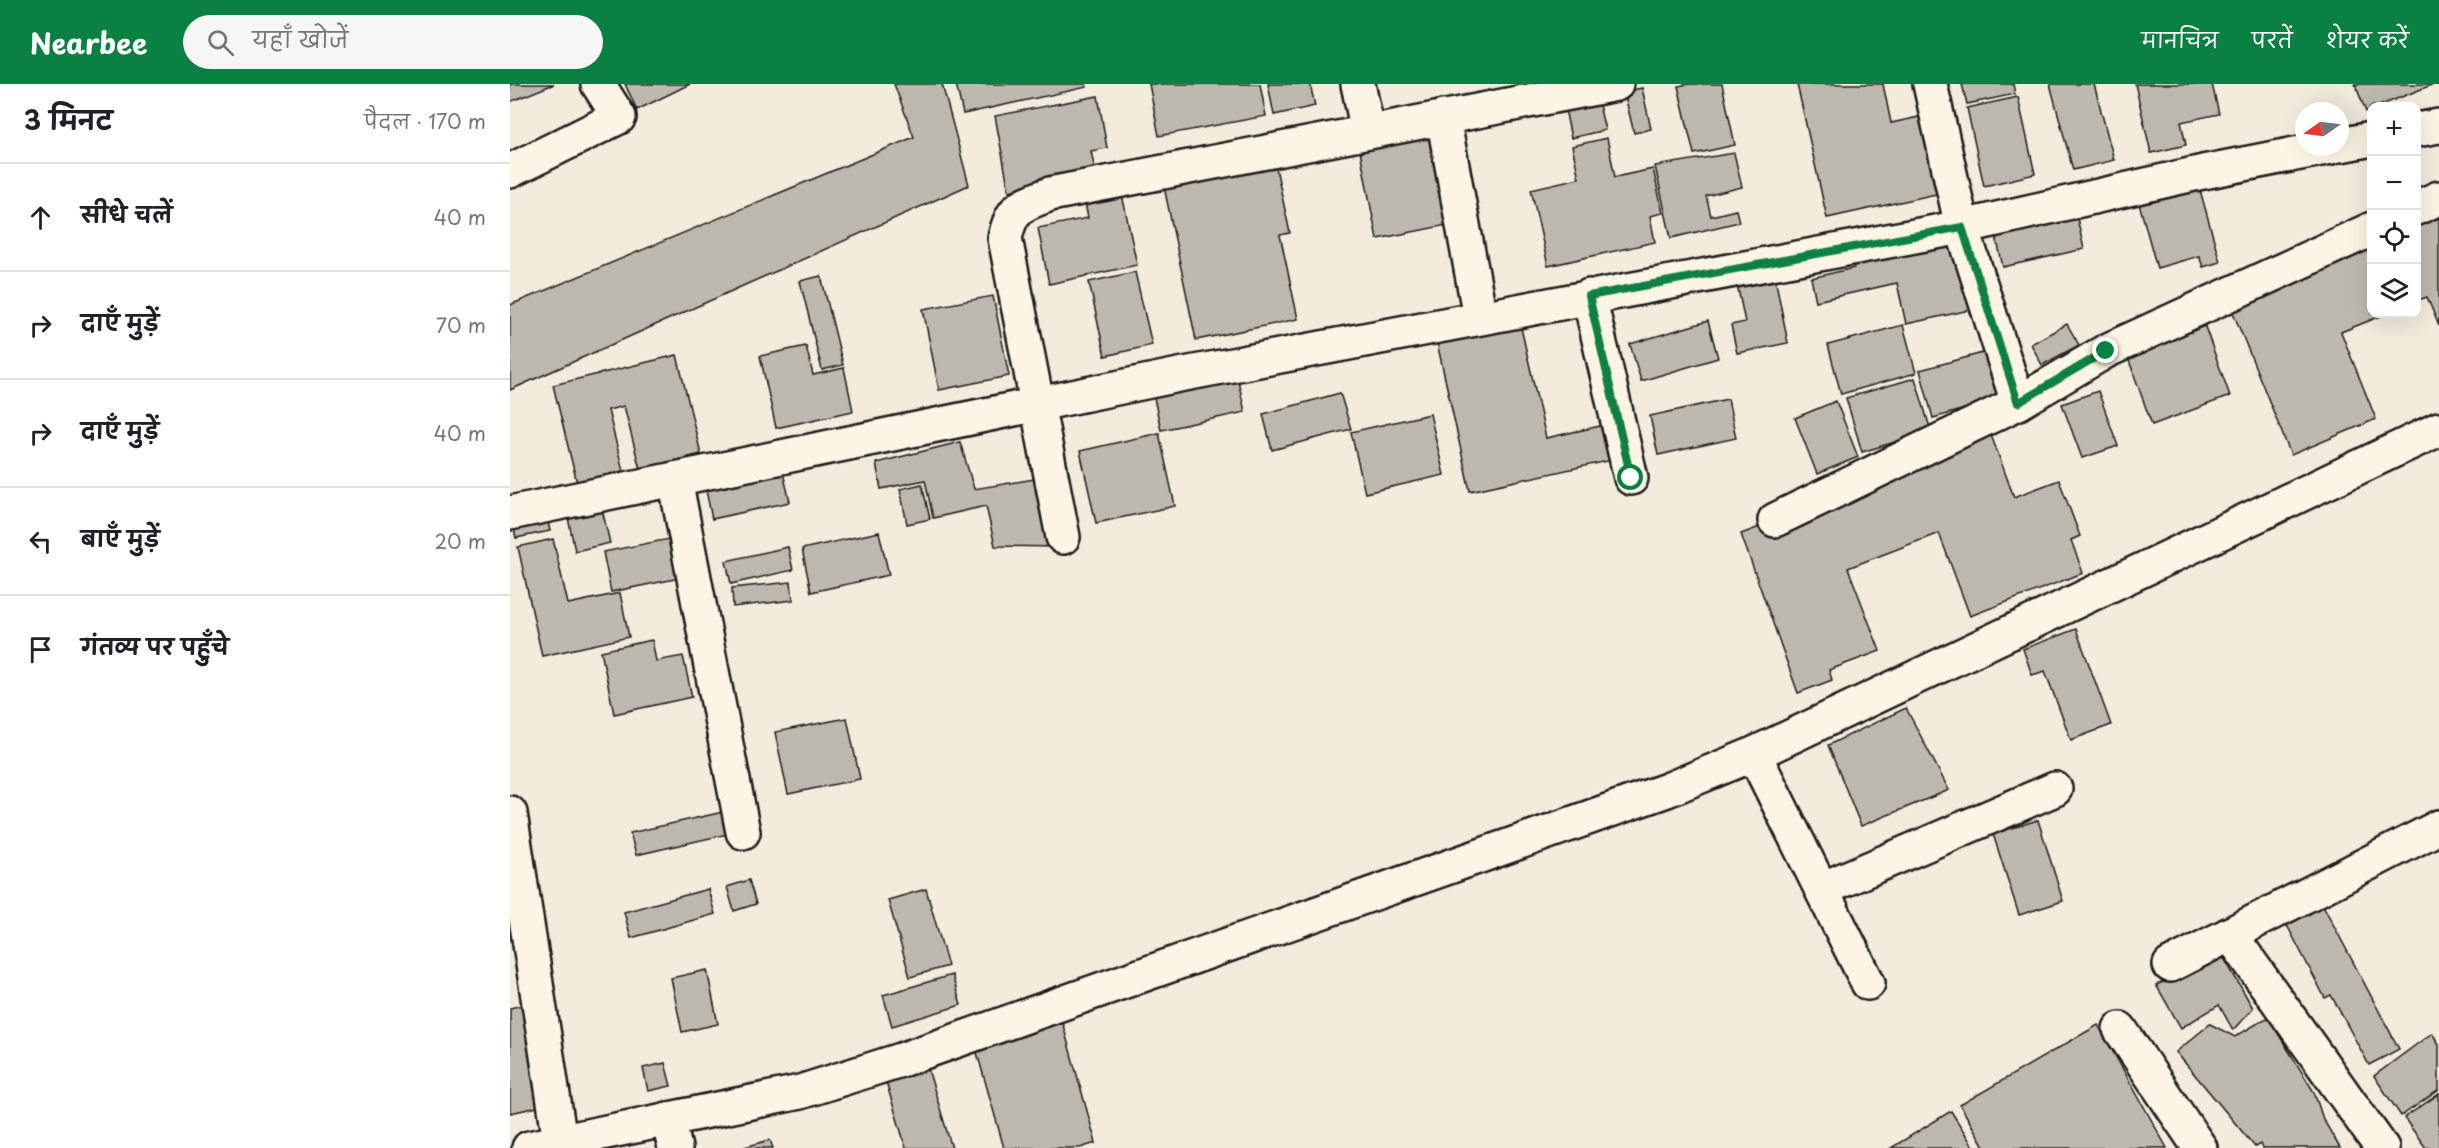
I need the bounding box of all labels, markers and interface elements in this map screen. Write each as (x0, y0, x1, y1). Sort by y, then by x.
search box (183, 15, 603, 69)
text: Nearbee (30, 21, 147, 64)
text: यहाँ खोजें (252, 22, 348, 55)
text: मानचित्र (2142, 23, 2219, 55)
text: परतें (2252, 23, 2293, 55)
text: शेयर करें (2326, 23, 2409, 55)
icon: search (204, 26, 237, 59)
text: 3 मिनट (24, 100, 112, 139)
north arrow (2295, 102, 2349, 156)
map controls (2367, 102, 2421, 318)
button: + (2367, 102, 2421, 156)
text: पैदल · 170 m (364, 106, 486, 136)
button: − (2367, 156, 2421, 210)
text: सीधे चलें (81, 197, 173, 230)
icon: ahead (24, 201, 57, 234)
text: 40 m (434, 202, 486, 232)
button: locate (2367, 210, 2421, 264)
button: layers (2367, 264, 2421, 318)
text: दाएँ मुड़ें (81, 305, 159, 338)
icon: right (24, 309, 57, 342)
text: 70 m (436, 310, 486, 340)
route end (2092, 337, 2118, 363)
text: दाएँ मुड़ें (81, 413, 159, 446)
icon: right (24, 417, 57, 450)
text: 40 m (434, 418, 486, 448)
route start (1617, 464, 1643, 490)
text: बाएँ मुड़ें (81, 521, 160, 554)
icon: left (24, 525, 57, 558)
text: 20 m (434, 526, 486, 556)
text: गंतव्य पर पहुँचे (81, 629, 229, 662)
icon: arrive (24, 633, 57, 666)

